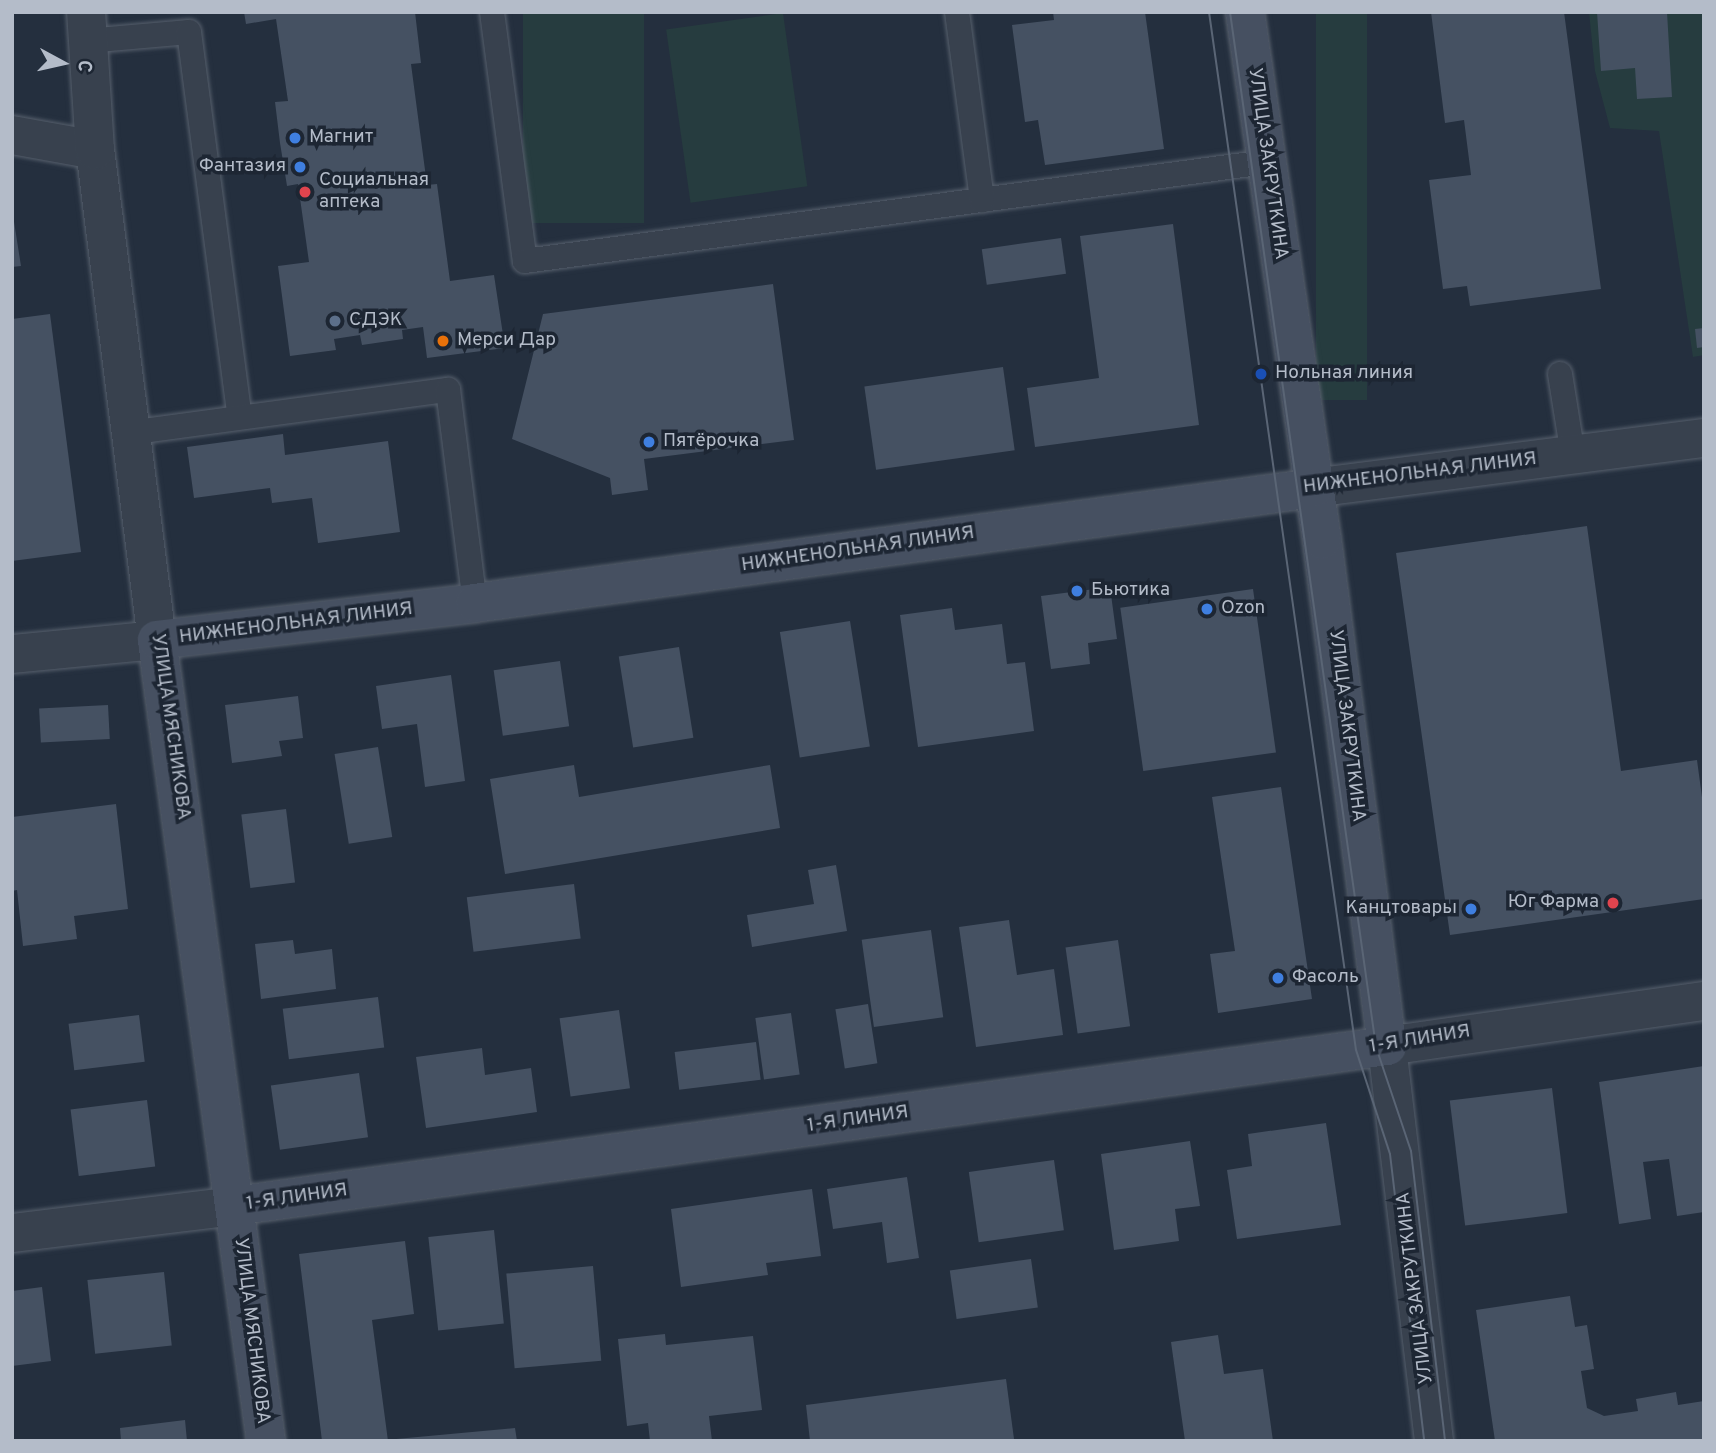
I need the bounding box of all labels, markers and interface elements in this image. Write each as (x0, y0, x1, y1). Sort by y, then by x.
north arrow (28, 28, 98, 98)
text: С (71, 58, 97, 74)
street label: УЛИЦА ЗАКРУТКИНА (1242, 66, 1292, 262)
place label: Магнит (309, 127, 373, 149)
marker: Магнит (287, 130, 303, 146)
place label: Фантазия (199, 156, 286, 178)
marker: Фантазия (292, 159, 308, 175)
place label: Социальная аптека (319, 170, 429, 214)
marker: Социальная аптека (297, 184, 313, 200)
place label: СДЭК (349, 310, 402, 332)
marker: СДЭК (327, 313, 343, 329)
place label: Мерси Дар (457, 330, 556, 352)
marker: Мерси Дар (435, 333, 451, 349)
place label: Нольная линия (1275, 363, 1413, 385)
marker: Нольная линия (1253, 366, 1269, 382)
place label: Пятёрочка (663, 431, 759, 453)
marker: Пятёрочка (641, 434, 657, 450)
street label: НИЖНЕНОЛЬНАЯ ЛИНИЯ (1302, 448, 1538, 500)
street label: НИЖНЕНОЛЬНАЯ ЛИНИЯ (740, 522, 976, 578)
place label: Бьютика (1091, 580, 1170, 602)
marker: Бьютика (1069, 583, 1085, 599)
street label: НИЖНЕНОЛЬНАЯ ЛИНИЯ (178, 598, 414, 650)
place label: Ozon (1221, 598, 1265, 620)
marker: Ozon (1199, 601, 1215, 617)
street label: УЛИЦА ЗАКРУТКИНА (1323, 628, 1369, 824)
street label: УЛИЦА МЯСНИКОВА (146, 632, 194, 822)
place label: Юг Фарма (1508, 892, 1599, 914)
marker: Юг Фарма (1605, 895, 1621, 911)
place label: Канцтовары (1346, 898, 1457, 920)
marker: Канцтовары (1463, 901, 1479, 917)
place label: Фасоль (1292, 967, 1359, 989)
marker: Фасоль (1270, 970, 1286, 986)
street label: 1-Я ЛИНИЯ (1368, 1021, 1472, 1059)
street label: 1-Я ЛИНИЯ (806, 1102, 910, 1138)
street label: 1-Я ЛИНИЯ (245, 1180, 349, 1216)
street label: УЛИЦА ЗАКРУТКИНА (1393, 1190, 1439, 1386)
street label: УЛИЦА МЯСНИКОВА (228, 1236, 274, 1426)

